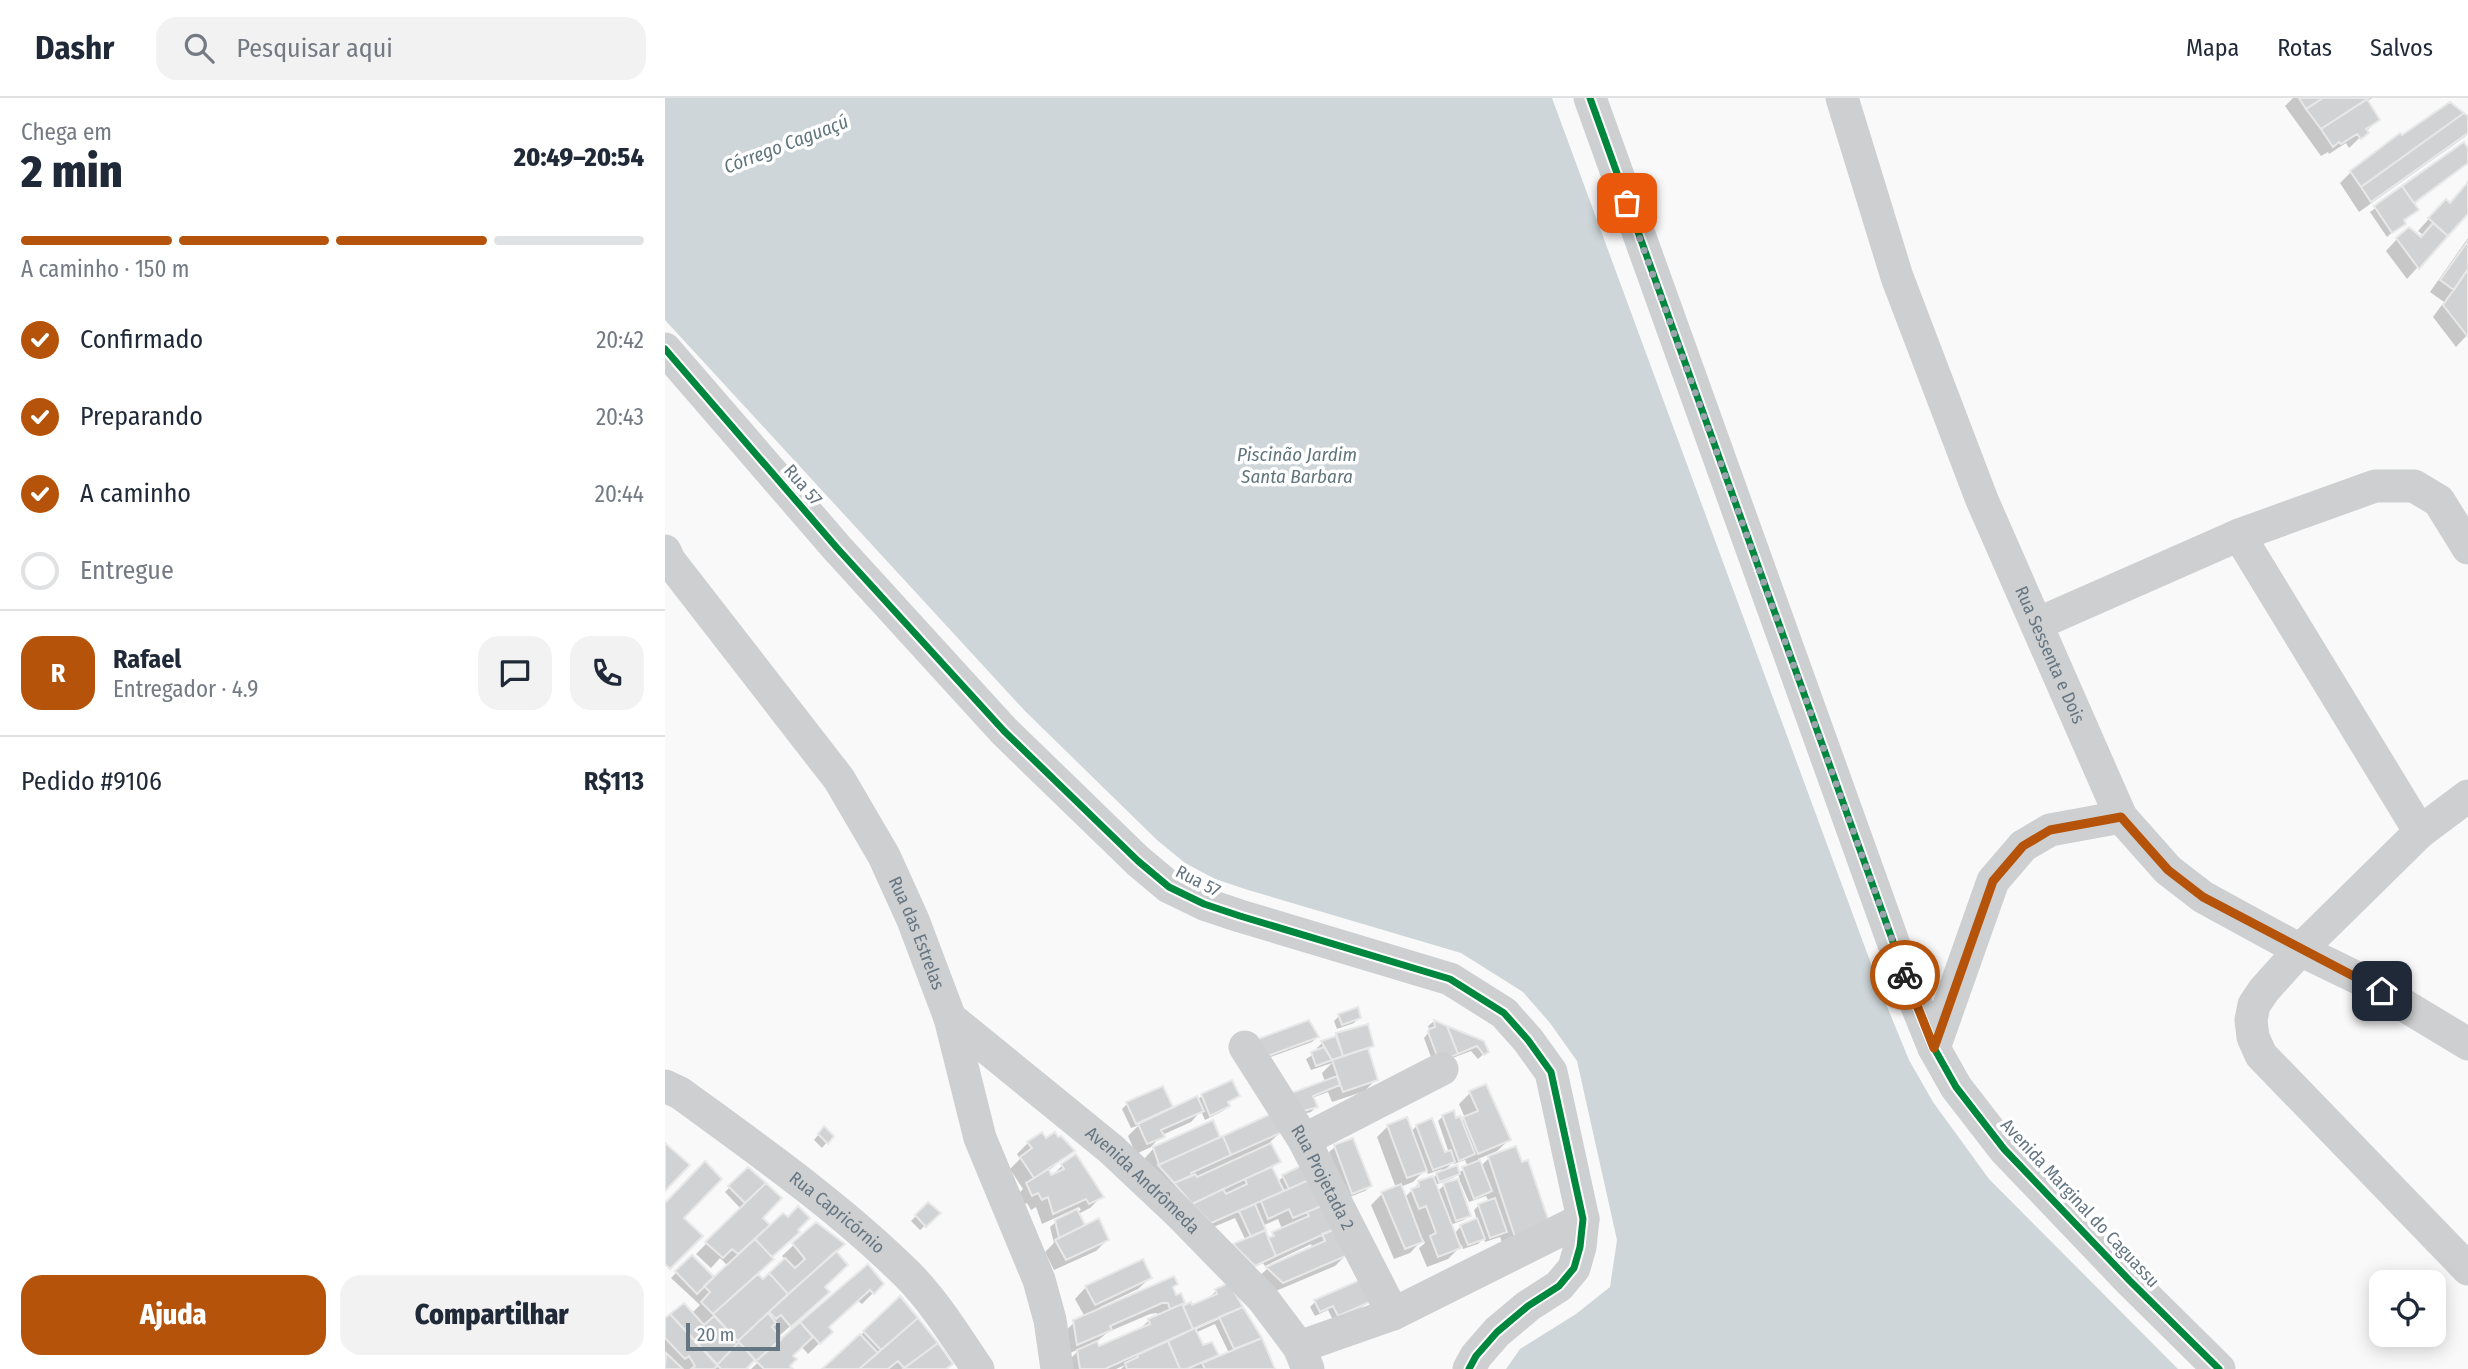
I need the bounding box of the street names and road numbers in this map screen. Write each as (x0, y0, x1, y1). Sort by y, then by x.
street label: Rua 57 (779, 460, 827, 510)
street label: Rua Sessenta e Dois (2010, 583, 2090, 727)
street label: Rua 57 (1172, 860, 1224, 902)
street label: Rua das Estrelas (884, 873, 949, 993)
street label: Avenida Marginal do Caguassu (1996, 1114, 2164, 1292)
street label: Rua Projetada 2 (1286, 1121, 1359, 1234)
street label: Avenida Andrômeda (1081, 1122, 1205, 1239)
street label: Rua Capricórnio (785, 1167, 889, 1258)

